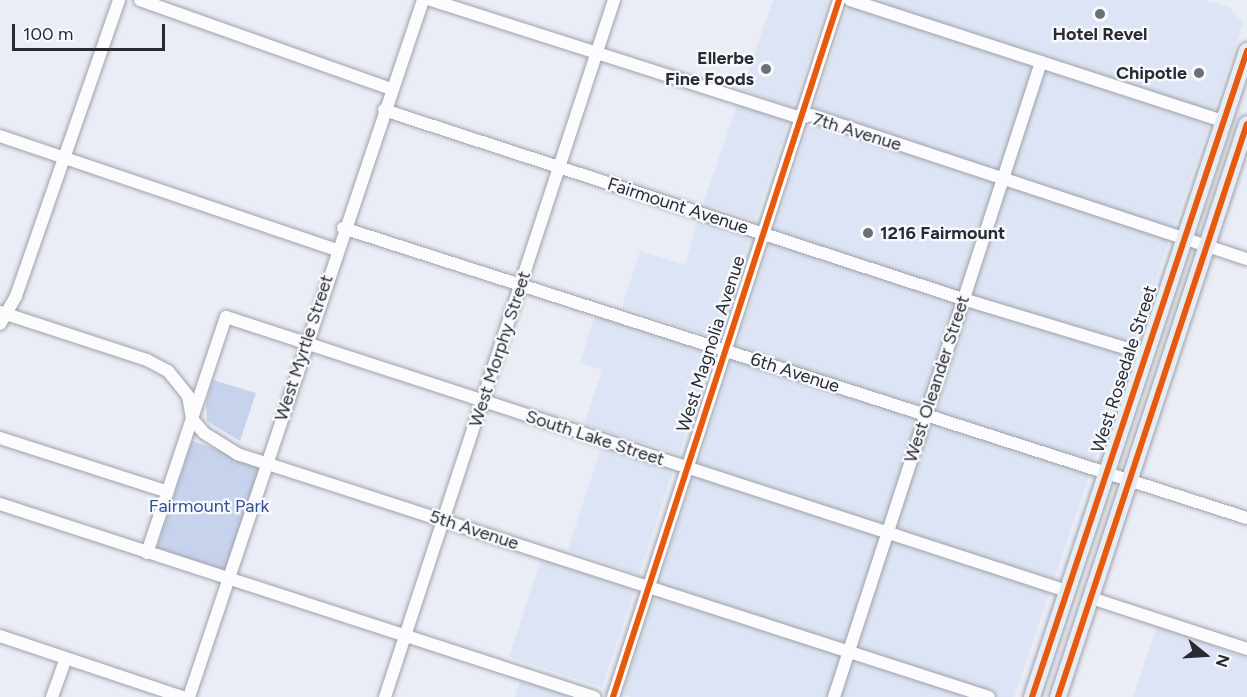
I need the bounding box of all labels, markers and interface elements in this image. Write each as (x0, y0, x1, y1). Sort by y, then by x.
marker: Hotel Revel (1093, 7, 1107, 21)
scale bar (15, 12, 168, 50)
text: 100 m (23, 23, 73, 45)
place label: Hotel Revel (1052, 23, 1148, 45)
place label: Ellerbe Fine Foods (665, 48, 754, 90)
marker: Ellerbe Fine Foods (759, 62, 773, 76)
place label: Chipotle (1116, 62, 1187, 84)
marker: Chipotle (1192, 66, 1206, 80)
street label: 7th Avenue (810, 108, 904, 156)
street label: Fairmount Avenue (605, 173, 751, 239)
place label: 1216 Fairmount (880, 222, 1005, 244)
marker: 1216 Fairmount (861, 226, 875, 240)
street label: West Magnolia Avenue (672, 253, 750, 435)
street label: West Morphy Street (465, 268, 535, 430)
street label: West Myrtle Street (270, 272, 338, 424)
street label: West Rosedale Street (1087, 283, 1161, 455)
street label: West Oleander Street (900, 293, 974, 465)
street label: 6th Avenue (748, 348, 842, 398)
street label: South Lake Street (523, 405, 667, 471)
park label: Fairmount Park (149, 495, 269, 517)
street label: 5th Avenue (427, 505, 521, 555)
north arrow (1175, 625, 1235, 685)
text: N (1212, 652, 1234, 670)

